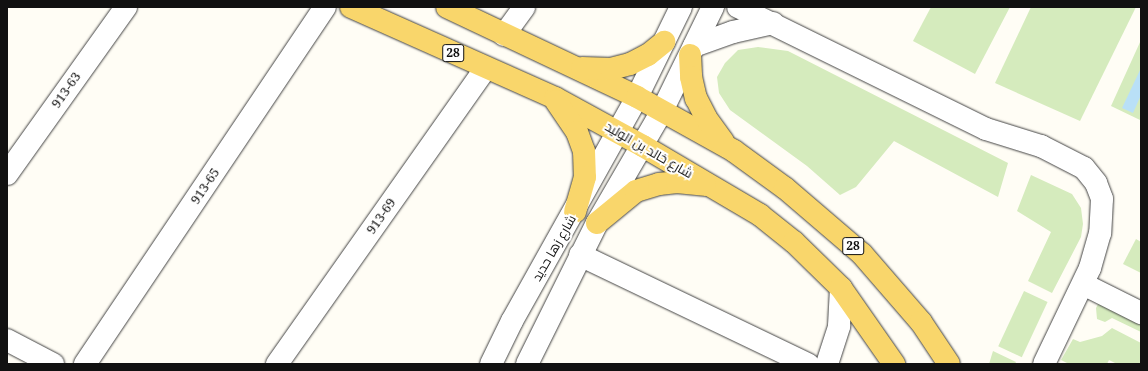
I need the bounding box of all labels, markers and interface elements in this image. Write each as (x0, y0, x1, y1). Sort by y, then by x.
road number: 28 (442, 43, 464, 63)
street label: 913-63 (48, 69, 84, 111)
street label: شارع خالد بن الوليد (602, 119, 696, 181)
street label: 913-65 (187, 165, 223, 207)
street label: 913-69 (363, 195, 399, 237)
street label: شارع زها حديد (529, 212, 579, 284)
road number: 28 (842, 236, 864, 256)

